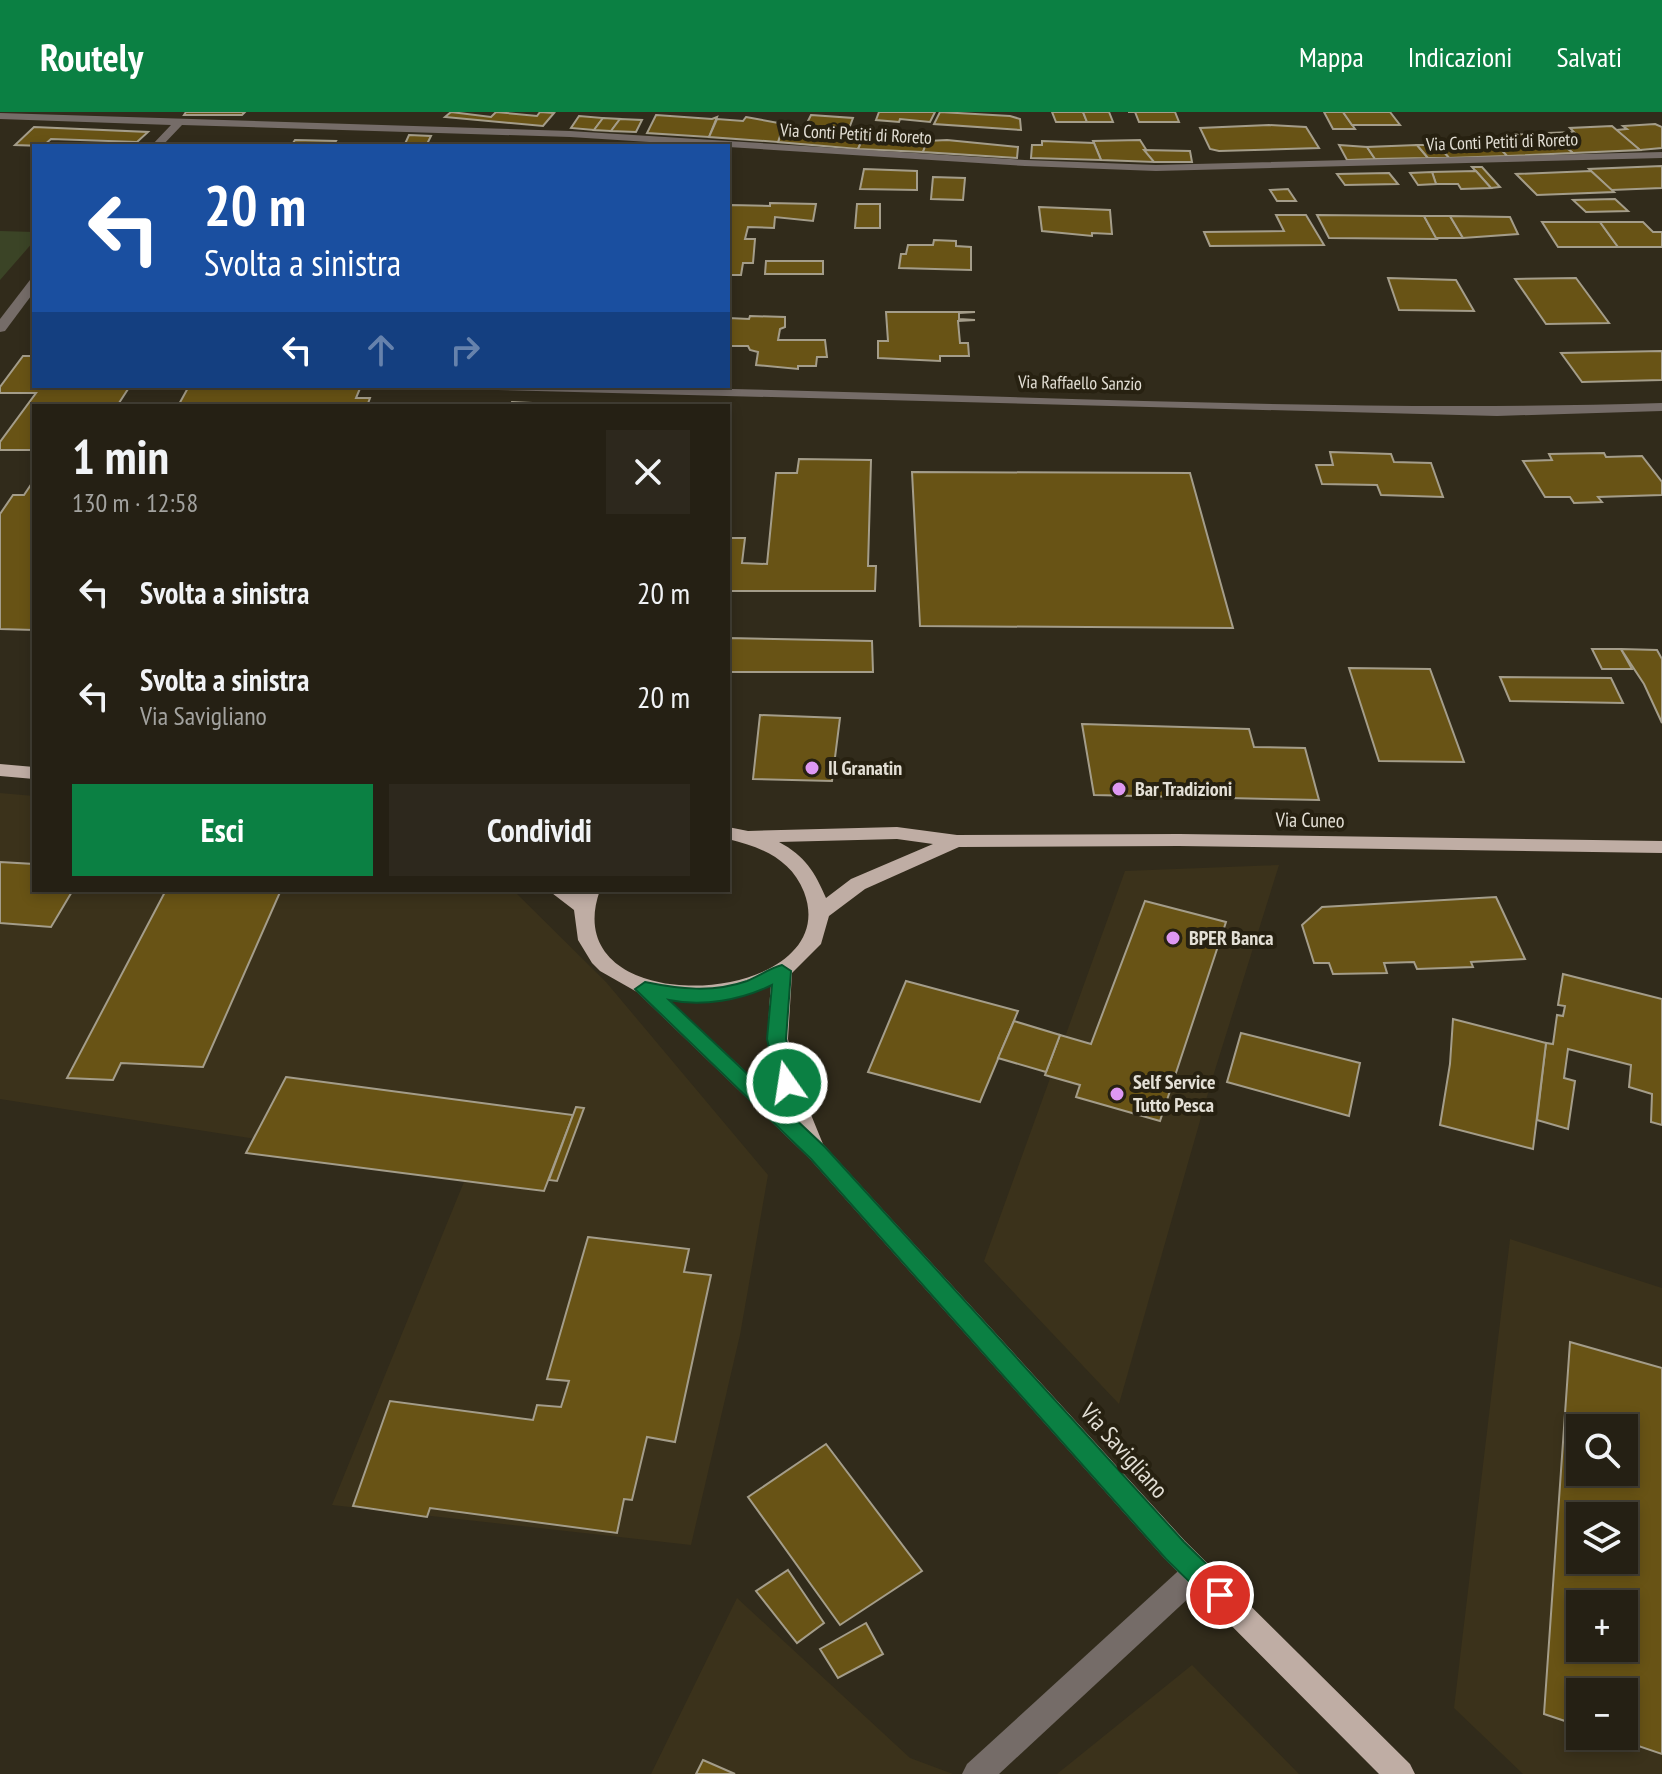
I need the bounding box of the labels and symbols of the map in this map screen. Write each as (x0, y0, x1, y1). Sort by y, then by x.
street label: Via Conti Petiti di Roreto (778, 118, 933, 149)
street label: Via Conti Petiti di Roreto (1425, 127, 1579, 156)
street label: Via Raffaello Sanzio (1017, 370, 1142, 395)
place label: Il Granatin (828, 755, 902, 781)
marker: Il Granatin (803, 759, 821, 777)
place label: Bar Tradizioni (1135, 776, 1232, 802)
marker: Bar Tradizioni (1110, 780, 1128, 798)
street label: Via Cuneo (1274, 806, 1345, 834)
place label: BPER Banca (1189, 925, 1273, 951)
marker: BPER Banca (1164, 929, 1182, 947)
position arrow (745, 1041, 829, 1125)
place label: Self Service Tutto Pesca (1133, 1069, 1216, 1118)
marker: Self Service Tutto Pesca (1108, 1085, 1126, 1103)
street label: Via Savigliano (1073, 1396, 1175, 1505)
pin (1186, 1561, 1254, 1629)

